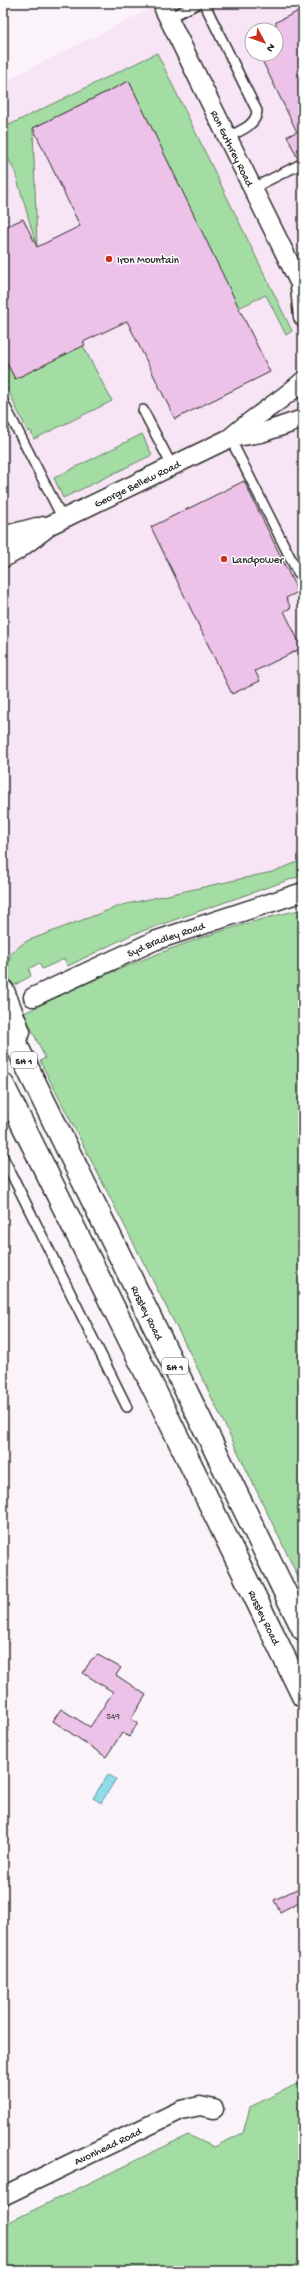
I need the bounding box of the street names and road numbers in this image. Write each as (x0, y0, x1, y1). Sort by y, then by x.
street label: Ron Guthrey Road (207, 109, 256, 190)
street label: George Bellew Road (93, 458, 184, 511)
street label: Syd Bradley Road (126, 920, 208, 961)
road number: SH 1 (11, 1052, 37, 1068)
street label: Russley Road (127, 1284, 165, 1344)
road number: SH 1 (162, 1358, 188, 1374)
street label: Russley Road (245, 1589, 282, 1649)
street label: Avonhead Road (73, 2125, 145, 2169)

